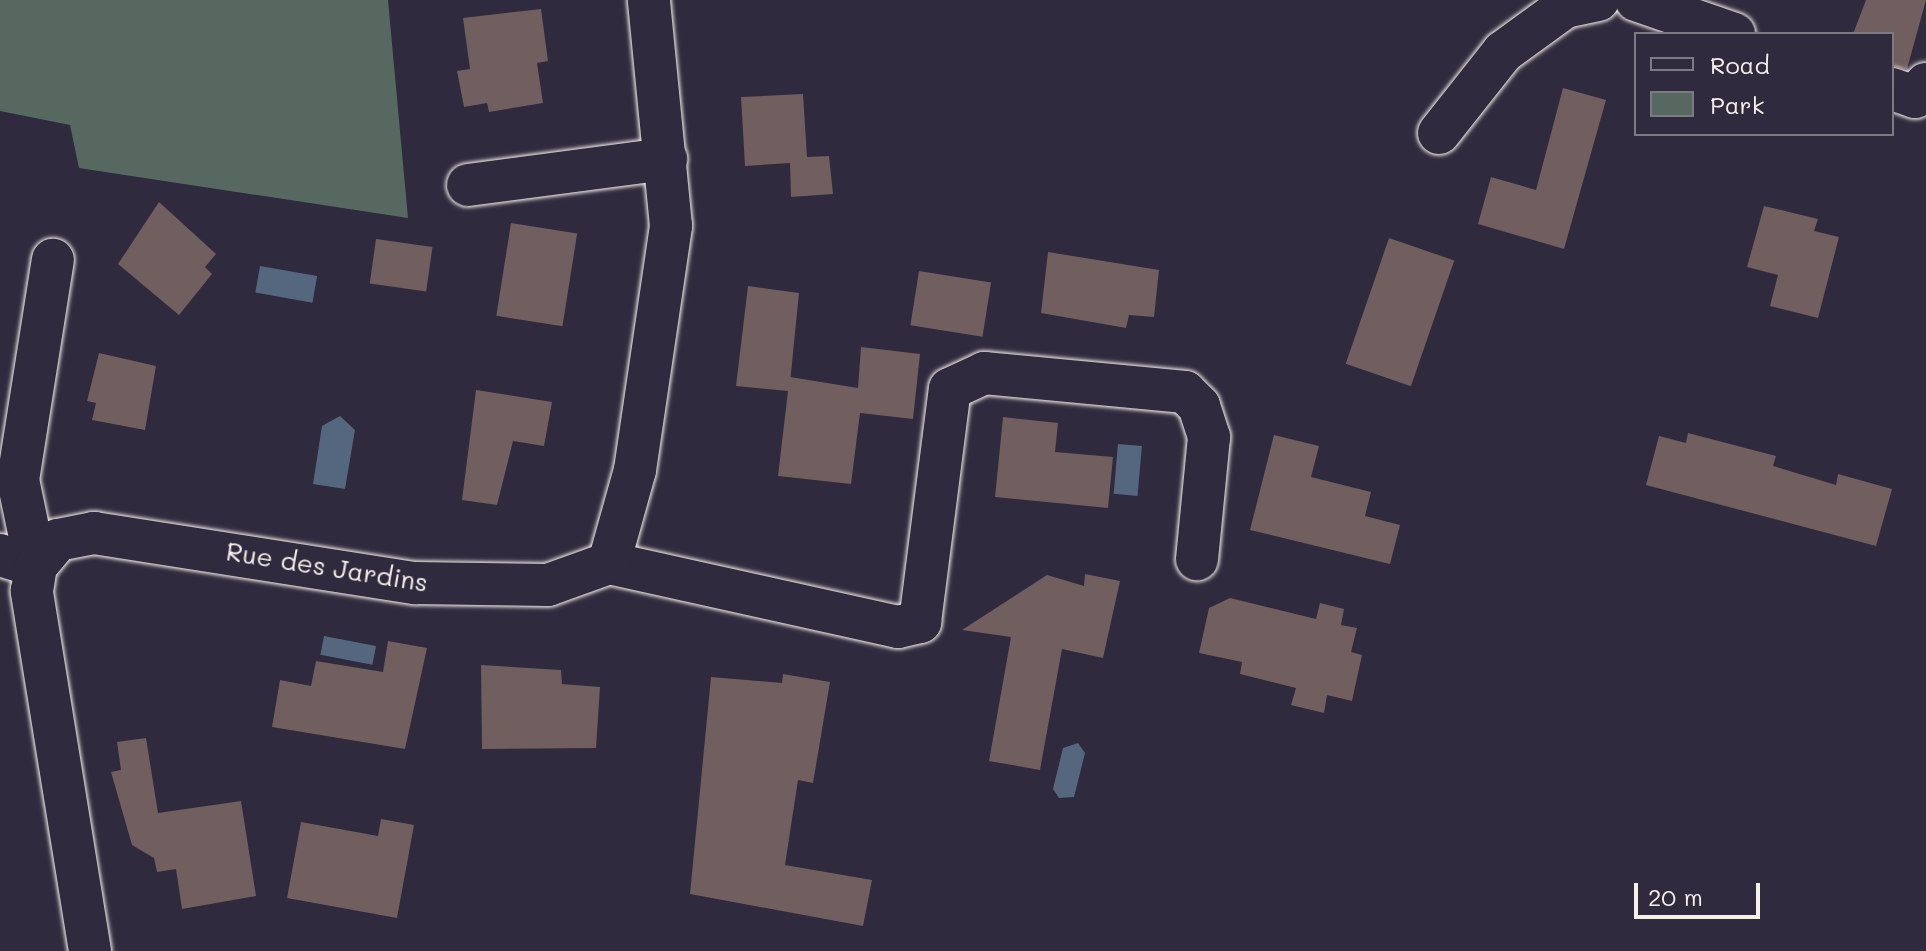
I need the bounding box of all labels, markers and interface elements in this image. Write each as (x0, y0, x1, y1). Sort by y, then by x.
legend (1634, 32, 1894, 136)
text: Road (1710, 49, 1770, 80)
text: Park (1710, 89, 1764, 120)
street label: Rue des Jardins (224, 536, 430, 598)
scale bar (1638, 867, 1764, 917)
text: 20 m (1648, 881, 1703, 912)

